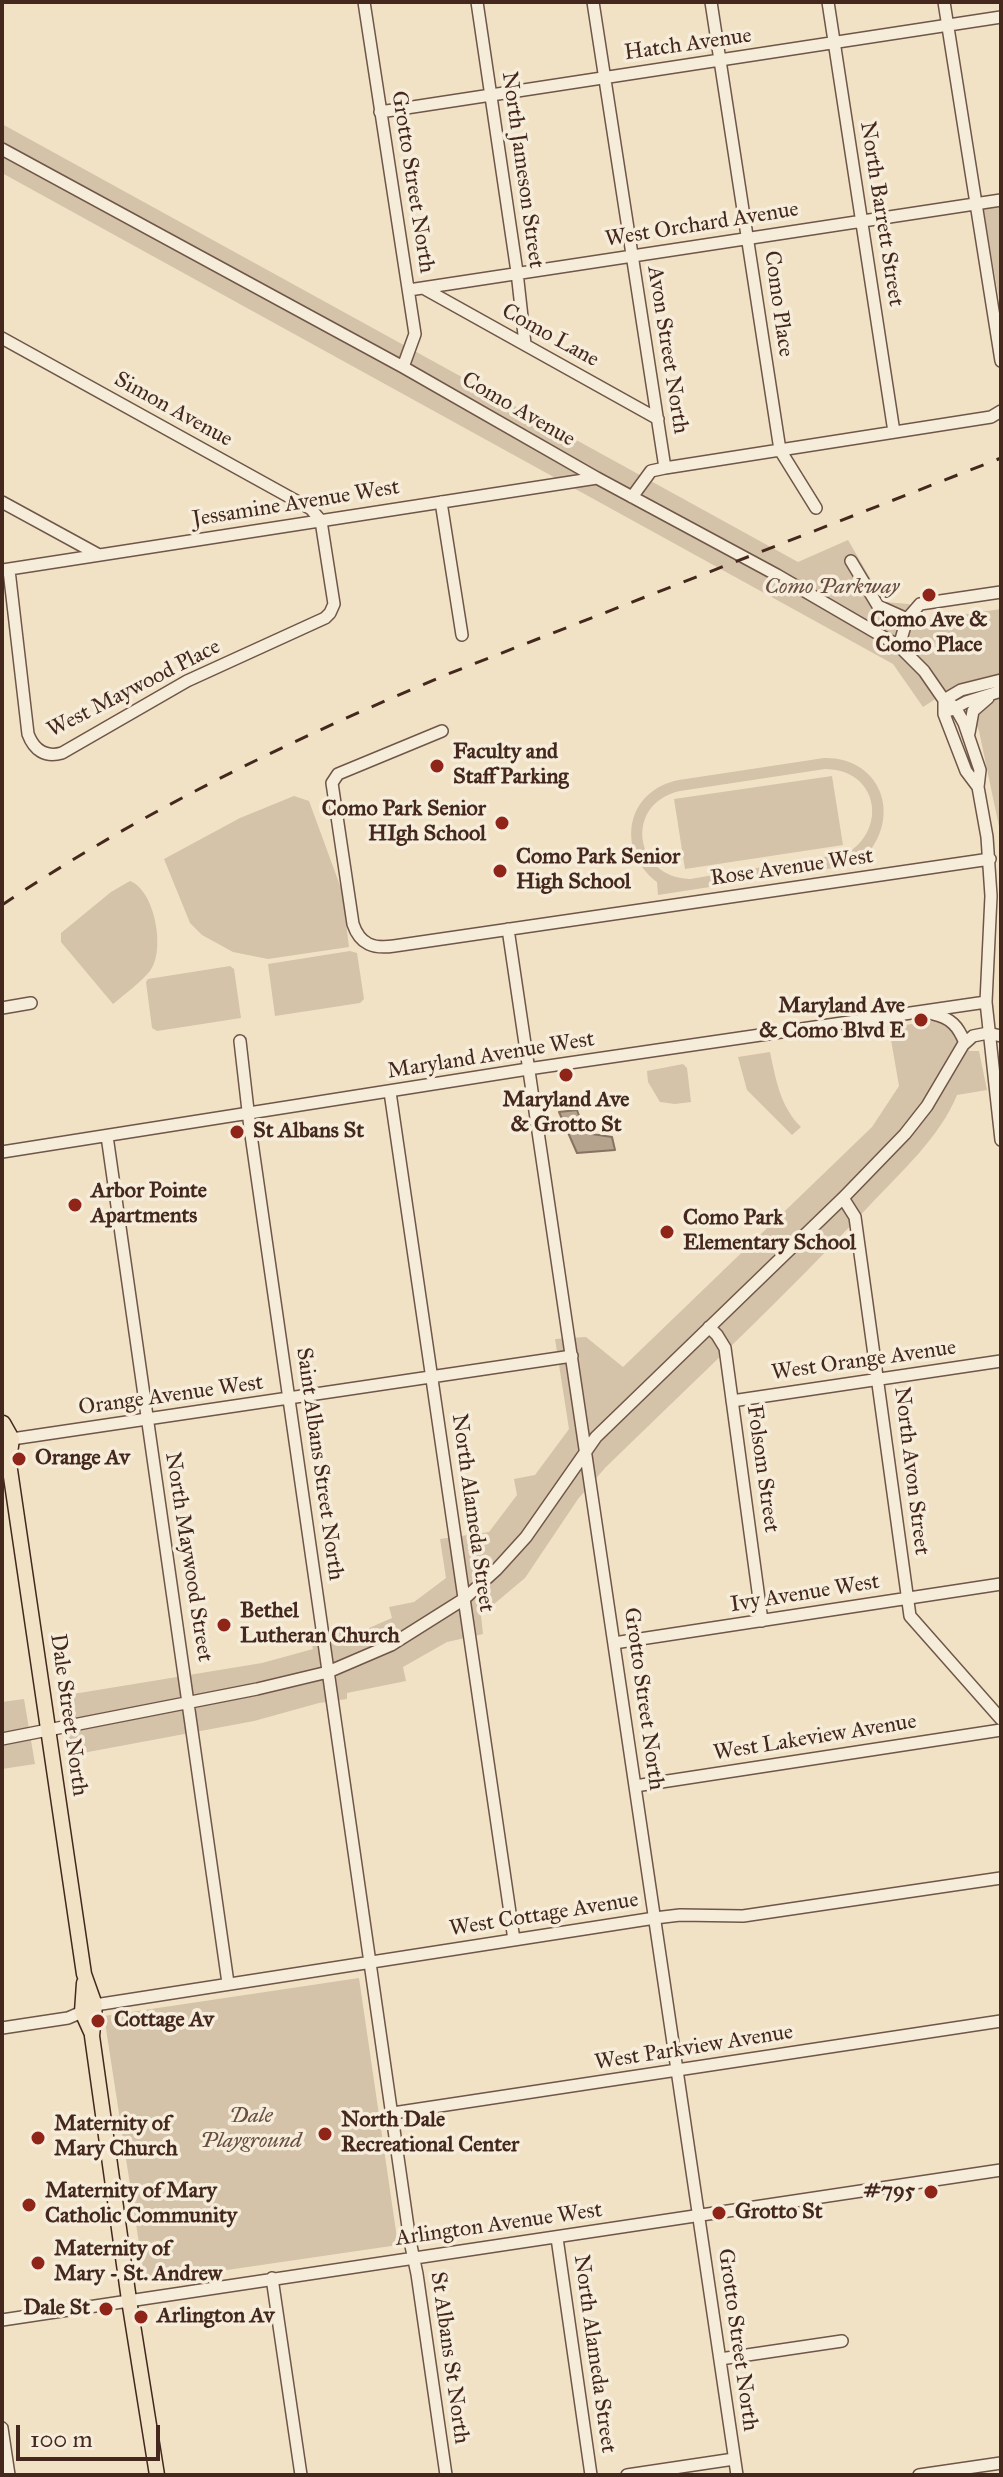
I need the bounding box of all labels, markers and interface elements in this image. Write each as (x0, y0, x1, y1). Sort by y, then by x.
street label: Hatch Avenue (623, 23, 753, 67)
street label: North Jameson Street (495, 70, 549, 270)
street label: Grotto Street North (385, 89, 439, 275)
street label: North Barrett Street (853, 120, 909, 308)
street label: West Orchard Avenue (603, 197, 801, 253)
street label: Como Place (757, 249, 799, 359)
street label: Avon Street North (641, 264, 693, 436)
street label: Como Lane (497, 298, 603, 374)
street label: Simon Avenue (109, 367, 237, 453)
street label: Como Avenue (457, 367, 579, 453)
street label: Jessamine Avenue West (191, 475, 401, 533)
park label: Como Parkway (764, 575, 900, 601)
marker: Como Ave & Como Place (920, 586, 938, 604)
place label: Como Ave & Como Place (870, 608, 988, 660)
street label: West Maywood Place (43, 634, 225, 744)
place label: Faculty and Staff Parking (453, 740, 569, 792)
marker: Faculty and Staff Parking (428, 757, 446, 775)
place label: Como Park Senior HIgh School (322, 797, 486, 848)
marker: Como Park Senior HIgh School (493, 814, 511, 832)
street label: Rose Avenue West (709, 844, 875, 892)
place label: Como Park Senior High School (516, 845, 680, 896)
marker: Como Park Senior High School (491, 862, 509, 880)
place label: Maryland Ave & Como Blvd E (759, 994, 905, 1046)
marker: Maryland Ave & Como Blvd E (912, 1011, 930, 1029)
street label: Maryland Avenue West (386, 1027, 596, 1085)
marker: Maryland Ave & Grotto St (557, 1066, 575, 1084)
place label: Maryland Ave & Grotto St (503, 1088, 629, 1140)
place label: St Albans St (253, 1119, 364, 1145)
marker: St Albans St (228, 1123, 246, 1141)
place label: Arbor Pointe Apartments (91, 1179, 207, 1230)
marker: Arbor Pointe Apartments (66, 1196, 84, 1214)
place label: Como Park Elementary School (683, 1206, 856, 1258)
marker: Como Park Elementary School (658, 1223, 676, 1241)
street label: West Orange Avenue (770, 1335, 958, 1387)
street label: Saint Albans Street North (290, 1346, 348, 1582)
street label: Orange Avenue West (77, 1370, 265, 1422)
street label: North Avon Street (888, 1385, 934, 1557)
street label: Folsom Street (740, 1404, 784, 1534)
street label: North Alameda Street (445, 1412, 499, 1614)
place label: Orange Av (35, 1446, 130, 1472)
marker: Orange Av (10, 1450, 28, 1468)
street label: North Maywood Street (158, 1450, 218, 1664)
street label: Ivy Avenue West (729, 1569, 881, 1619)
place label: Bethel Lutheran Church (240, 1599, 400, 1650)
street label: Grotto Street North (617, 1606, 669, 1792)
marker: Bethel Lutheran Church (215, 1616, 233, 1634)
street label: Dale Street North (44, 1632, 92, 1798)
street label: West Lakeview Avenue (712, 1709, 918, 1767)
street label: West Cottage Avenue (448, 1887, 640, 1943)
place label: Cottage Av (114, 2008, 214, 2034)
marker: Cottage Av (89, 2012, 107, 2030)
street label: West Parkview Avenue (593, 2019, 795, 2077)
park label: Dale Playground (200, 2104, 302, 2156)
place label: North Dale Recreational Center (341, 2108, 519, 2160)
place label: Maternity of Mary Church (54, 2112, 178, 2164)
marker: North Dale Recreational Center (316, 2125, 334, 2143)
marker: Maternity of Mary Church (29, 2129, 47, 2147)
place label: Maternity of Mary Catholic Community (45, 2179, 237, 2230)
place label: #795 (863, 2179, 915, 2205)
marker: #795 (922, 2183, 940, 2201)
marker: Maternity of Mary Catholic Community (20, 2196, 38, 2214)
street label: Arlington Avenue West (394, 2197, 604, 2253)
place label: Grotto St (735, 2200, 822, 2226)
marker: Grotto St (710, 2204, 728, 2222)
place label: Maternity of Mary - St. Andrew (54, 2237, 222, 2288)
street label: Grotto Street North (711, 2247, 763, 2433)
street label: North Alameda Street (567, 2253, 621, 2455)
marker: Maternity of Mary - St. Andrew (29, 2254, 47, 2272)
street label: St Albans St North (424, 2270, 474, 2446)
place label: Dale St (23, 2296, 90, 2322)
marker: Dale St (97, 2300, 115, 2318)
place label: Arlington Av (157, 2304, 274, 2330)
marker: Arlington Av (132, 2308, 150, 2326)
scale bar (20, 2409, 164, 2459)
text: 100 m (30, 2424, 93, 2454)

